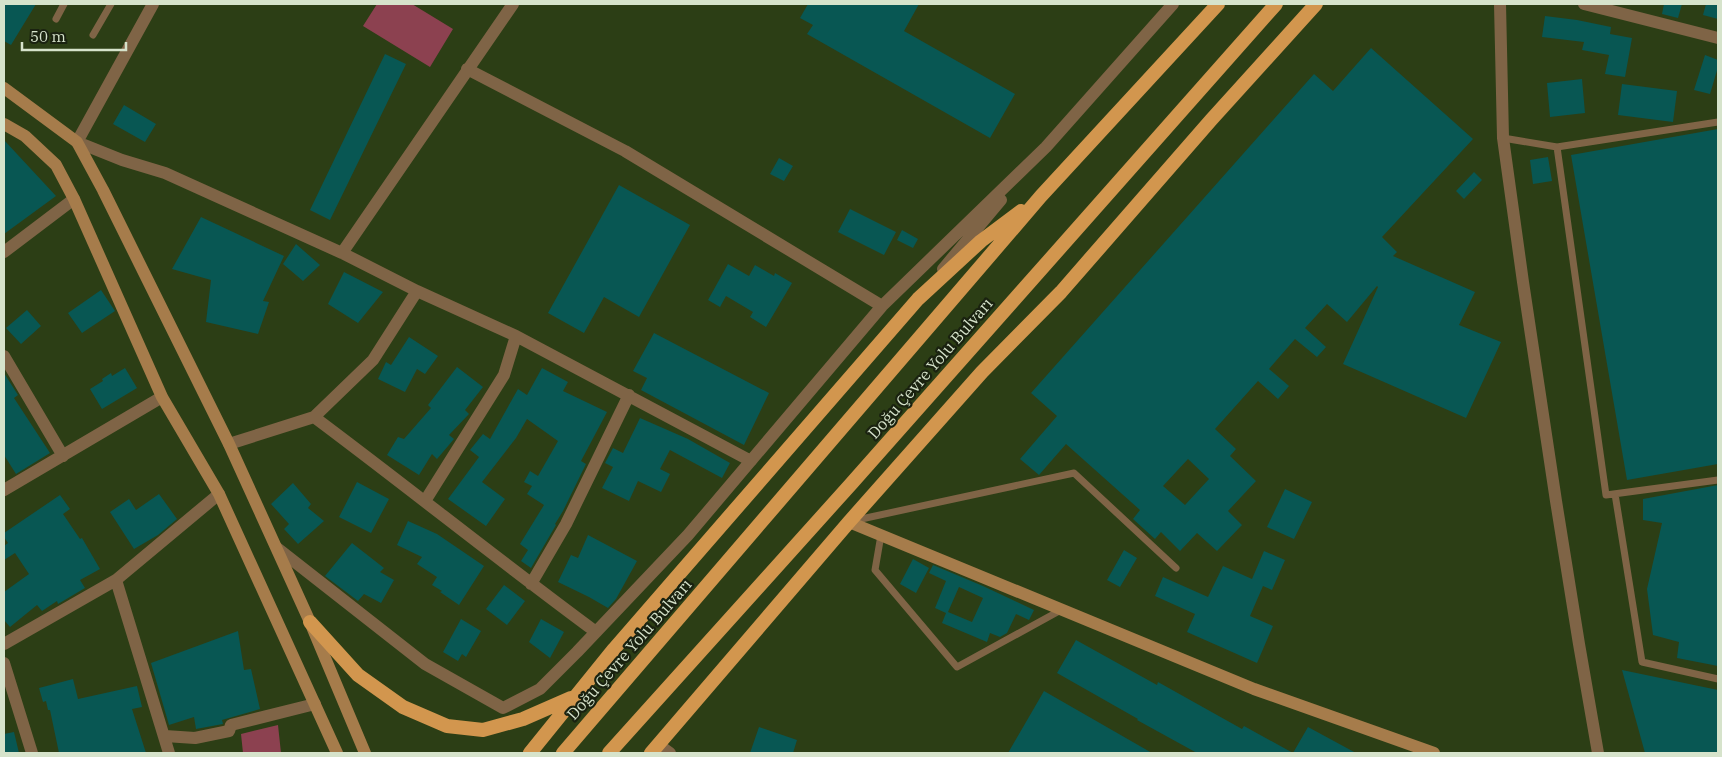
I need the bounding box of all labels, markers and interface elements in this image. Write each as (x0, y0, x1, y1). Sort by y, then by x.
scale bar (22, 20, 126, 52)
text: 50 m (30, 27, 66, 46)
street label: Doğu Çevre Yolu Bulvarı (863, 293, 997, 443)
street label: Doğu Çevre Yolu Bulvarı (562, 574, 696, 724)

